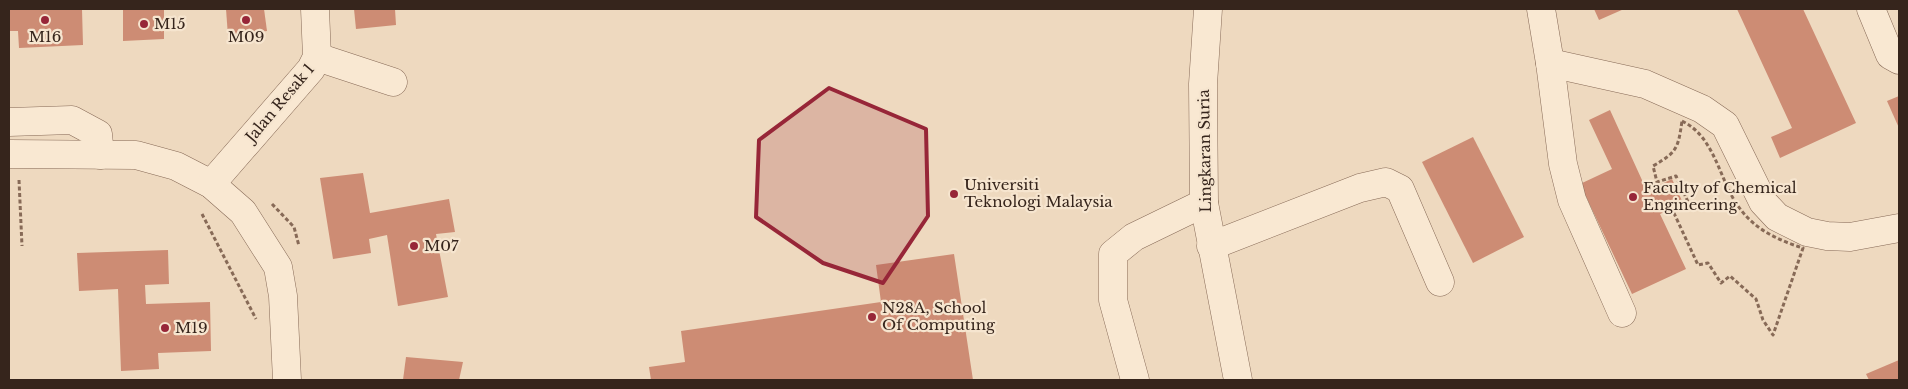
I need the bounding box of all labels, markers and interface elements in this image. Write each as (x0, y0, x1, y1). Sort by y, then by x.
marker: M16 (39, 14, 51, 26)
place label: M15 (154, 14, 186, 33)
marker: M09 (240, 14, 252, 26)
marker: M15 (138, 18, 150, 30)
place label: M16 (29, 27, 61, 46)
place label: M09 (228, 27, 264, 46)
street label: Jalan Resak 1 (240, 59, 318, 147)
street label: Lingkaran Suria (1194, 89, 1215, 213)
place label: Universiti Teknologi Malaysia (964, 175, 1113, 211)
place label: Faculty of Chemical Engineering (1643, 178, 1797, 214)
marker: Universiti Teknologi Malaysia (948, 188, 960, 200)
marker: Faculty of Chemical Engineering (1627, 191, 1639, 203)
place label: M07 (424, 236, 459, 255)
marker: M07 (408, 240, 420, 252)
place label: N28A, School Of Computing (882, 298, 996, 334)
marker: N28A, School Of Computing (866, 311, 878, 323)
place label: M19 (175, 318, 208, 337)
marker: M19 (159, 322, 171, 334)

